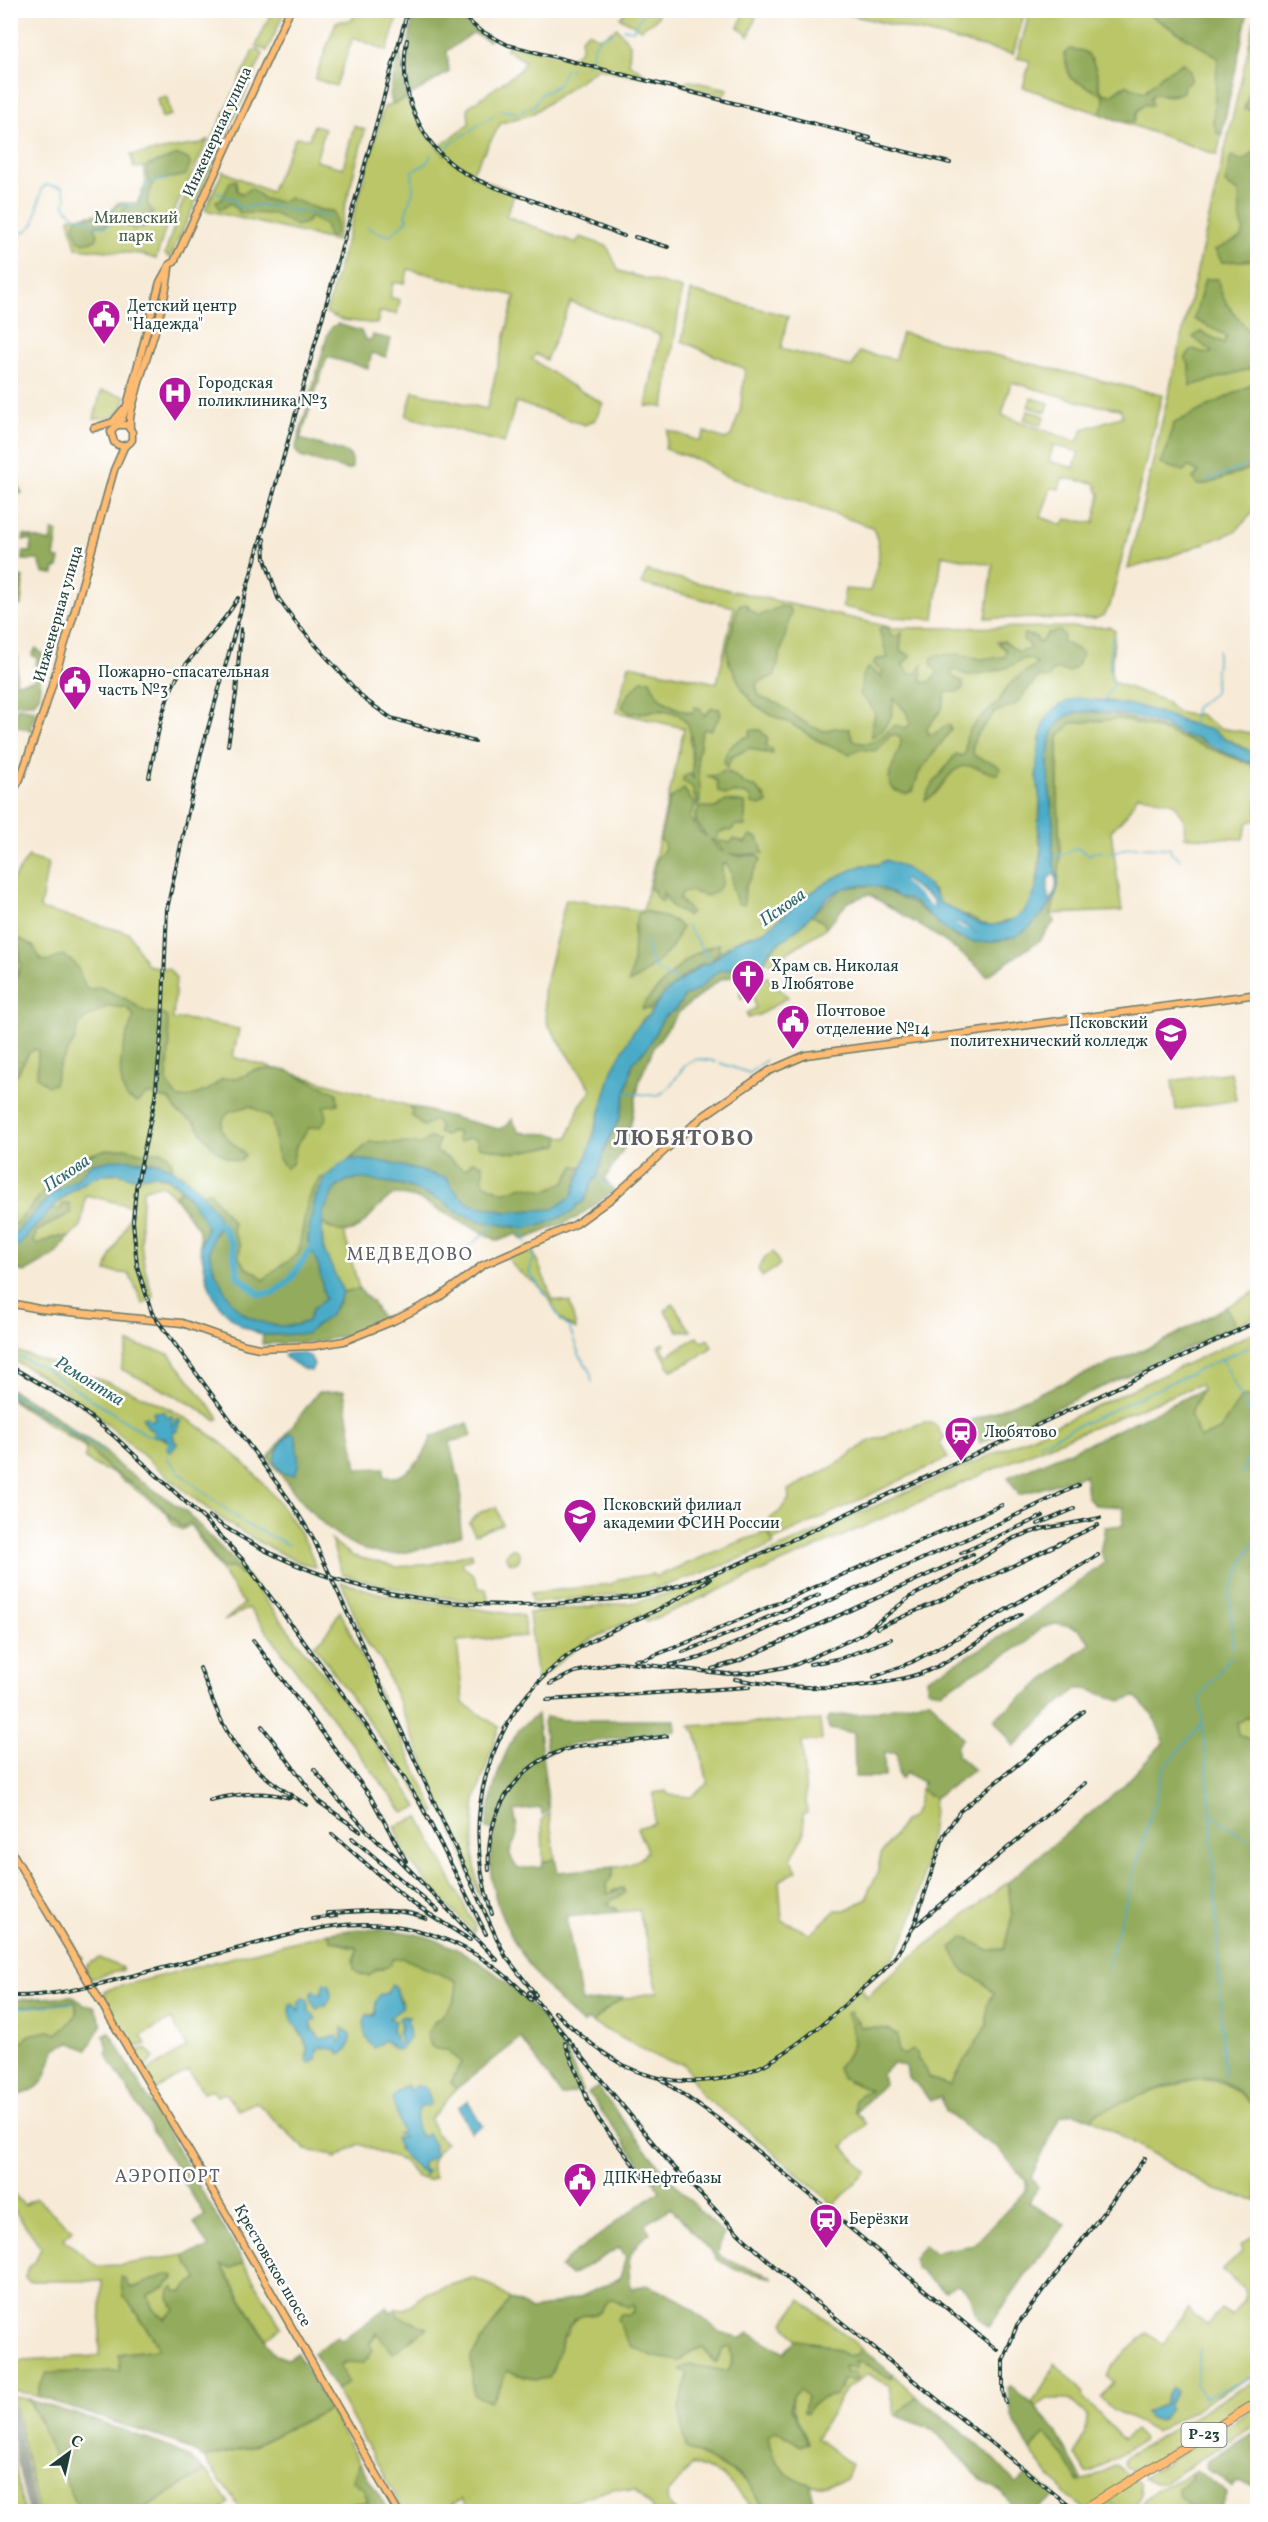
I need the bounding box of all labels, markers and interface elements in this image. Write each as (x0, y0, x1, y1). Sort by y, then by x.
street label: Инженерная улица (178, 63, 258, 201)
park label: Милевский парк (94, 208, 178, 248)
place label: Детский центр "Надежда" (127, 296, 237, 336)
public building icon: Детский центр "Надежда" (86, 298, 122, 345)
place label: Городская поликлиника №3 (198, 373, 327, 413)
hospital icon: Городская поликлиника №3 (157, 375, 193, 422)
street label: Инженерная улица (29, 543, 89, 685)
place label: Пожарно-спасательная часть №3 (98, 662, 269, 702)
public building icon: Пожарно-спасательная часть №3 (57, 664, 93, 711)
water label: Пскова (755, 883, 811, 933)
place label: Храм св. Николая в Любятове (771, 956, 899, 996)
church icon: Храм св. Николая в Любятове (730, 958, 766, 1005)
place label: Почтовое отделение №14 (816, 1001, 930, 1041)
public building icon: Почтовое отделение №14 (775, 1003, 811, 1050)
place label: Псковский политехнический колледж (950, 1013, 1148, 1053)
school or university icon: Псковский политехнический колледж (1153, 1015, 1189, 1062)
district label: ЛЮБЯТОВО (613, 1124, 755, 1155)
water label: Пскова (39, 1149, 95, 1199)
district label: МЕДВЕДОВО (347, 1243, 473, 1268)
water label: Ремонтка (50, 1351, 128, 1413)
station icon: Любятово (943, 1415, 979, 1462)
place label: Любятово (984, 1422, 1057, 1444)
place label: Псковский филиал академии ФСИН России (603, 1495, 780, 1535)
school or university icon: Псковский филиал академии ФСИН России (562, 1497, 598, 1544)
public building icon: ДПК Нефтебазы (562, 2161, 598, 2208)
district label: АЭРОПОРТ (115, 2165, 221, 2190)
place label: ДПК Нефтебазы (603, 2168, 722, 2190)
street label: Крестовское шоссе (228, 2201, 316, 2331)
station icon: Берёзки (808, 2202, 844, 2249)
place label: Берёзки (849, 2209, 909, 2231)
north arrow (39, 2423, 99, 2483)
road number: Р-23 (1182, 2423, 1226, 2447)
text: С (66, 2430, 86, 2454)

